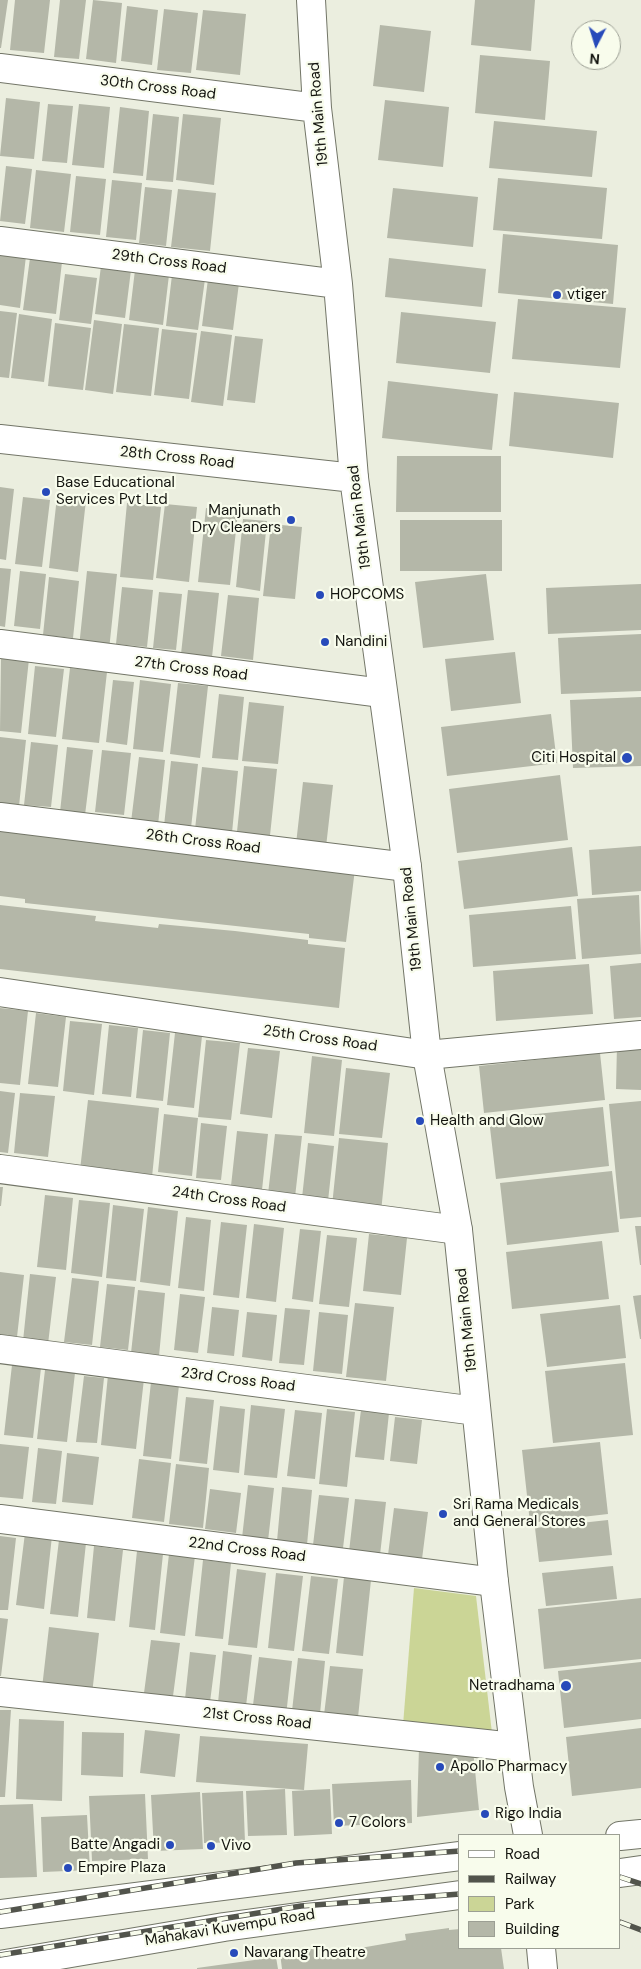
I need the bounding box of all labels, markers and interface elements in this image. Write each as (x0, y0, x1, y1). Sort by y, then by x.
north arrow (571, 20, 621, 70)
text: N (589, 50, 601, 68)
street label: 19th Main Road (305, 61, 333, 167)
street label: 30th Cross Road (99, 72, 217, 104)
street label: 29th Cross Road (111, 246, 227, 278)
place label: vtiger (567, 286, 607, 304)
marker: vtiger (551, 289, 563, 301)
street label: 28th Cross Road (119, 443, 235, 473)
street label: 19th Main Road (345, 464, 375, 570)
place label: Base Educational Services Pvt Ltd (56, 474, 175, 509)
marker: Base Educational Services Pvt Ltd (40, 486, 52, 498)
place label: Manjunath Dry Cleaners (192, 502, 281, 537)
marker: Manjunath Dry Cleaners (285, 514, 297, 526)
place label: HOPCOMS (330, 586, 404, 604)
marker: HOPCOMS (314, 589, 326, 601)
place label: Nandini (335, 633, 387, 651)
marker: Nandini (319, 636, 331, 648)
street label: 27th Cross Road (133, 653, 249, 685)
place label: Citi Hospital (531, 749, 616, 767)
marker: Citi Hospital (620, 751, 634, 765)
street label: 26th Cross Road (145, 826, 261, 858)
street label: 19th Main Road (398, 866, 426, 972)
street label: 25th Cross Road (262, 1022, 378, 1056)
place label: Health and Glow (430, 1112, 544, 1130)
marker: Health and Glow (414, 1115, 426, 1127)
street label: 24th Cross Road (171, 1183, 287, 1217)
street label: 19th Main Road (453, 1267, 481, 1373)
street label: 23rd Cross Road (180, 1364, 296, 1396)
place label: Sri Rama Medicals and General Stores (453, 1496, 586, 1531)
marker: Sri Rama Medicals and General Stores (437, 1508, 449, 1520)
street label: 22nd Cross Road (187, 1534, 307, 1566)
place label: Netradhama (469, 1677, 555, 1695)
marker: Netradhama (559, 1679, 573, 1693)
street label: 21st Cross Road (202, 1704, 312, 1734)
place label: Apollo Pharmacy (450, 1758, 567, 1776)
marker: Apollo Pharmacy (434, 1761, 446, 1773)
place label: Rigo India (495, 1805, 562, 1823)
marker: Rigo India (479, 1808, 491, 1820)
place label: 7 Colors (349, 1814, 406, 1832)
marker: 7 Colors (333, 1817, 345, 1829)
legend (458, 1834, 621, 1949)
place label: Batte Angadi (71, 1836, 160, 1854)
place label: Vivo (221, 1837, 251, 1855)
marker: Batte Angadi (164, 1839, 176, 1851)
marker: Vivo (205, 1840, 217, 1852)
text: Road (505, 1844, 540, 1864)
place label: Empire Plaza (78, 1859, 166, 1877)
marker: Empire Plaza (62, 1862, 74, 1874)
text: Railway (505, 1869, 556, 1889)
text: Park (505, 1894, 535, 1914)
street label: Mahakavi Kuvempu Road (144, 1906, 316, 1950)
text: Building (505, 1919, 560, 1939)
place label: Navarang Theatre (244, 1944, 366, 1962)
marker: Navarang Theatre (228, 1947, 240, 1959)

